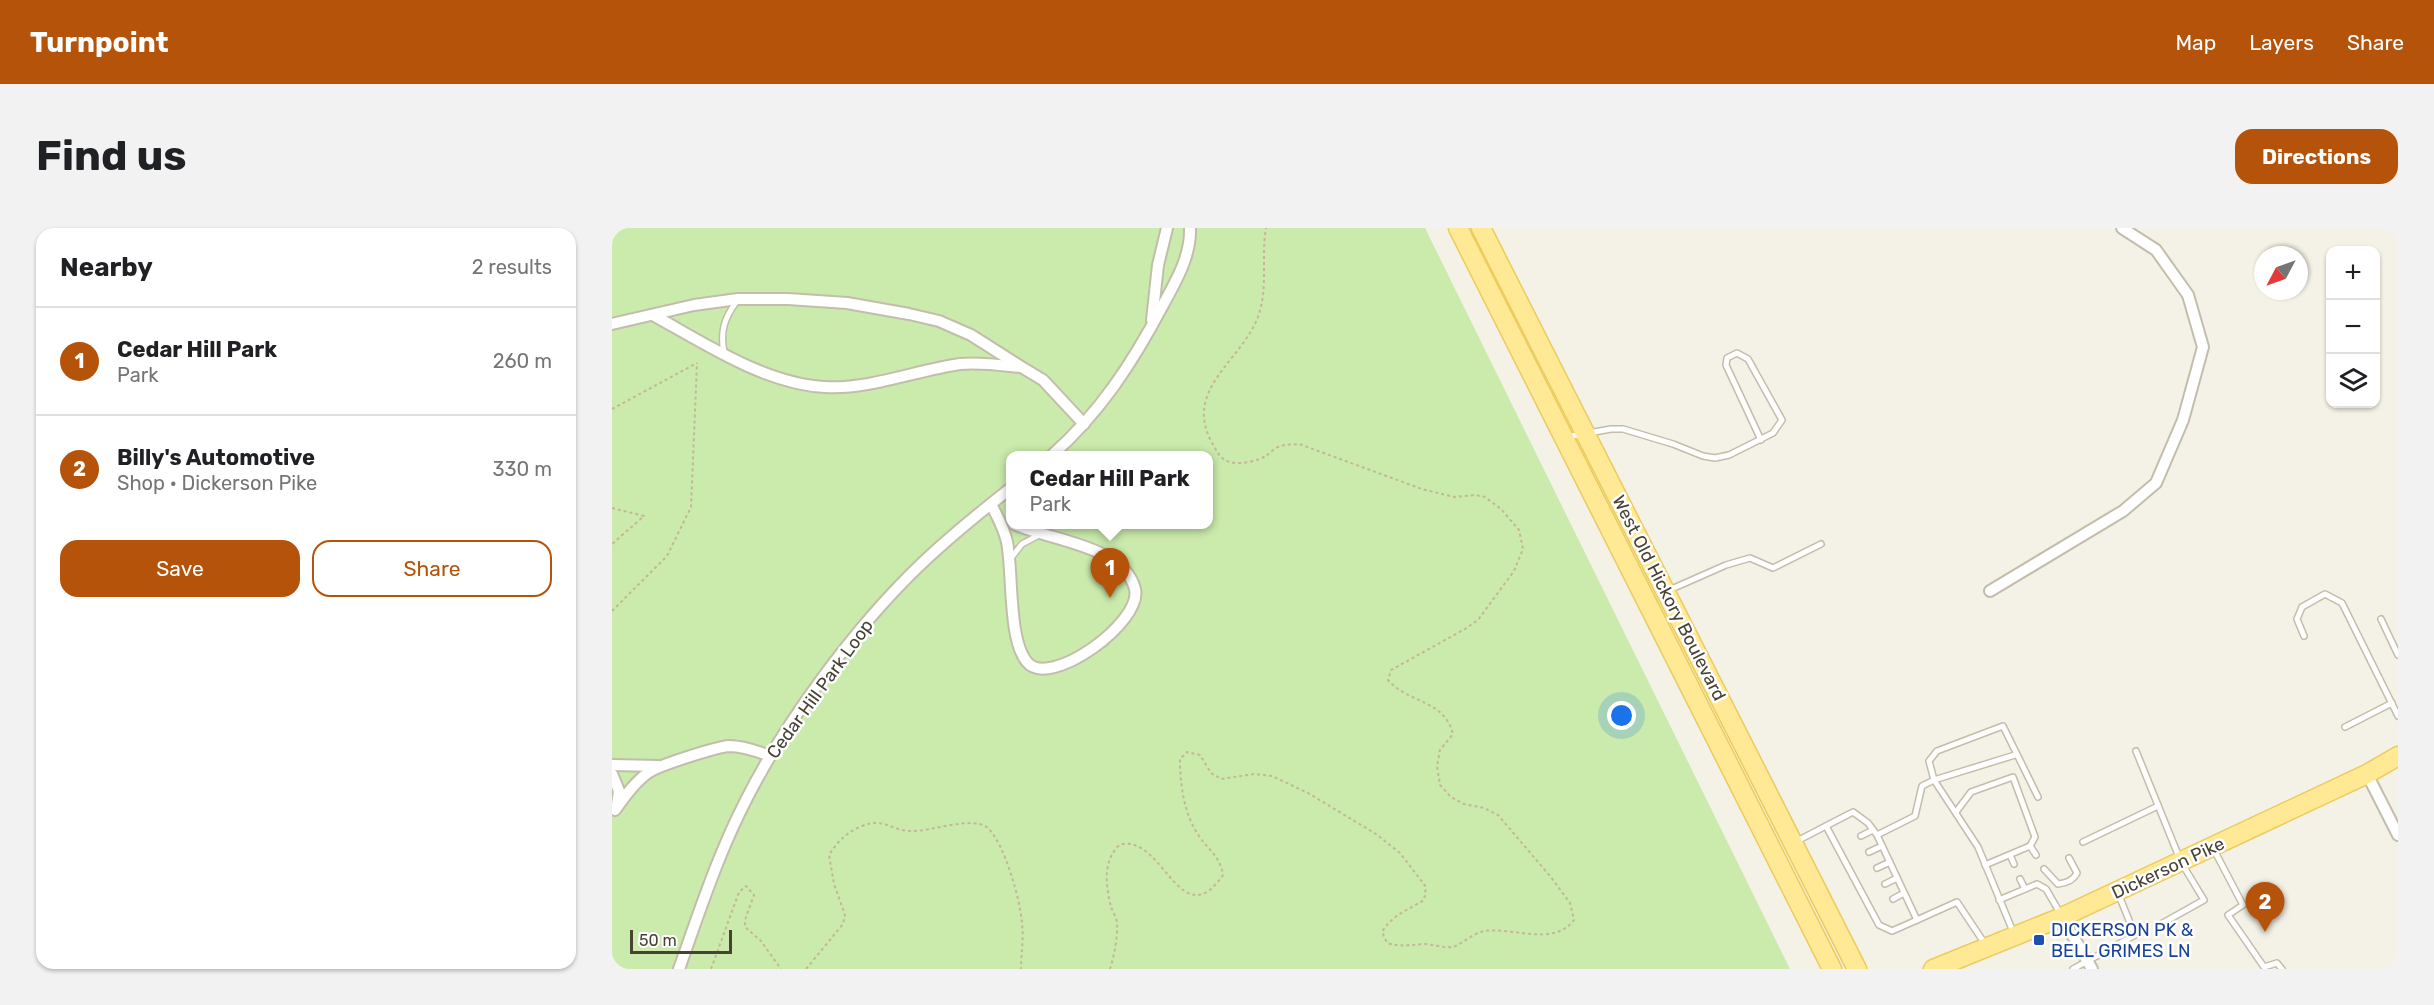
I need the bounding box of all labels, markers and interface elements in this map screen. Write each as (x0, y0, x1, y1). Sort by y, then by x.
text: Turnpoint (30, 26, 169, 59)
text: Map (2175, 30, 2216, 55)
text: Layers (2249, 30, 2314, 55)
text: Share (2347, 30, 2404, 55)
button: Directions (2235, 129, 2398, 184)
text: Find us (36, 131, 187, 181)
north arrow (2254, 246, 2308, 300)
map controls (2326, 246, 2380, 408)
button: + (2326, 246, 2380, 300)
text: Nearby (60, 252, 153, 283)
text: 2 results (472, 255, 552, 279)
button: − (2326, 300, 2380, 354)
text: Cedar Hill Park (117, 336, 277, 363)
text: 1 (75, 349, 84, 373)
text: 260 m (493, 349, 552, 373)
button: layers (2326, 354, 2380, 408)
text: Park (117, 363, 159, 387)
text: Billy's Automotive (117, 444, 315, 471)
popup (1006, 451, 1213, 529)
text: 2 (73, 457, 86, 481)
text: 330 m (493, 457, 552, 481)
text: Cedar Hill Park (1029, 465, 1190, 492)
text: Shop · Dickerson Pike (117, 471, 317, 495)
text: Park (1029, 492, 1071, 516)
street label: West Old Hickory Boulevard (1608, 492, 1730, 704)
button: Save (60, 540, 300, 597)
button: Share (312, 540, 552, 597)
pin: 1 (1090, 548, 1130, 598)
street label: Cedar Hill Park Loop (762, 615, 878, 763)
your location (1607, 701, 1636, 730)
street label: Dickerson Pike (2108, 832, 2228, 904)
pin: 2 (2246, 882, 2284, 932)
place label: DICKERSON PK & BELL GRIMES LN (2051, 919, 2194, 962)
scale bar (630, 927, 732, 954)
text: 50 m (639, 931, 677, 950)
marker: DICKERSON PK & BELL GRIMES LN (2032, 933, 2046, 947)

